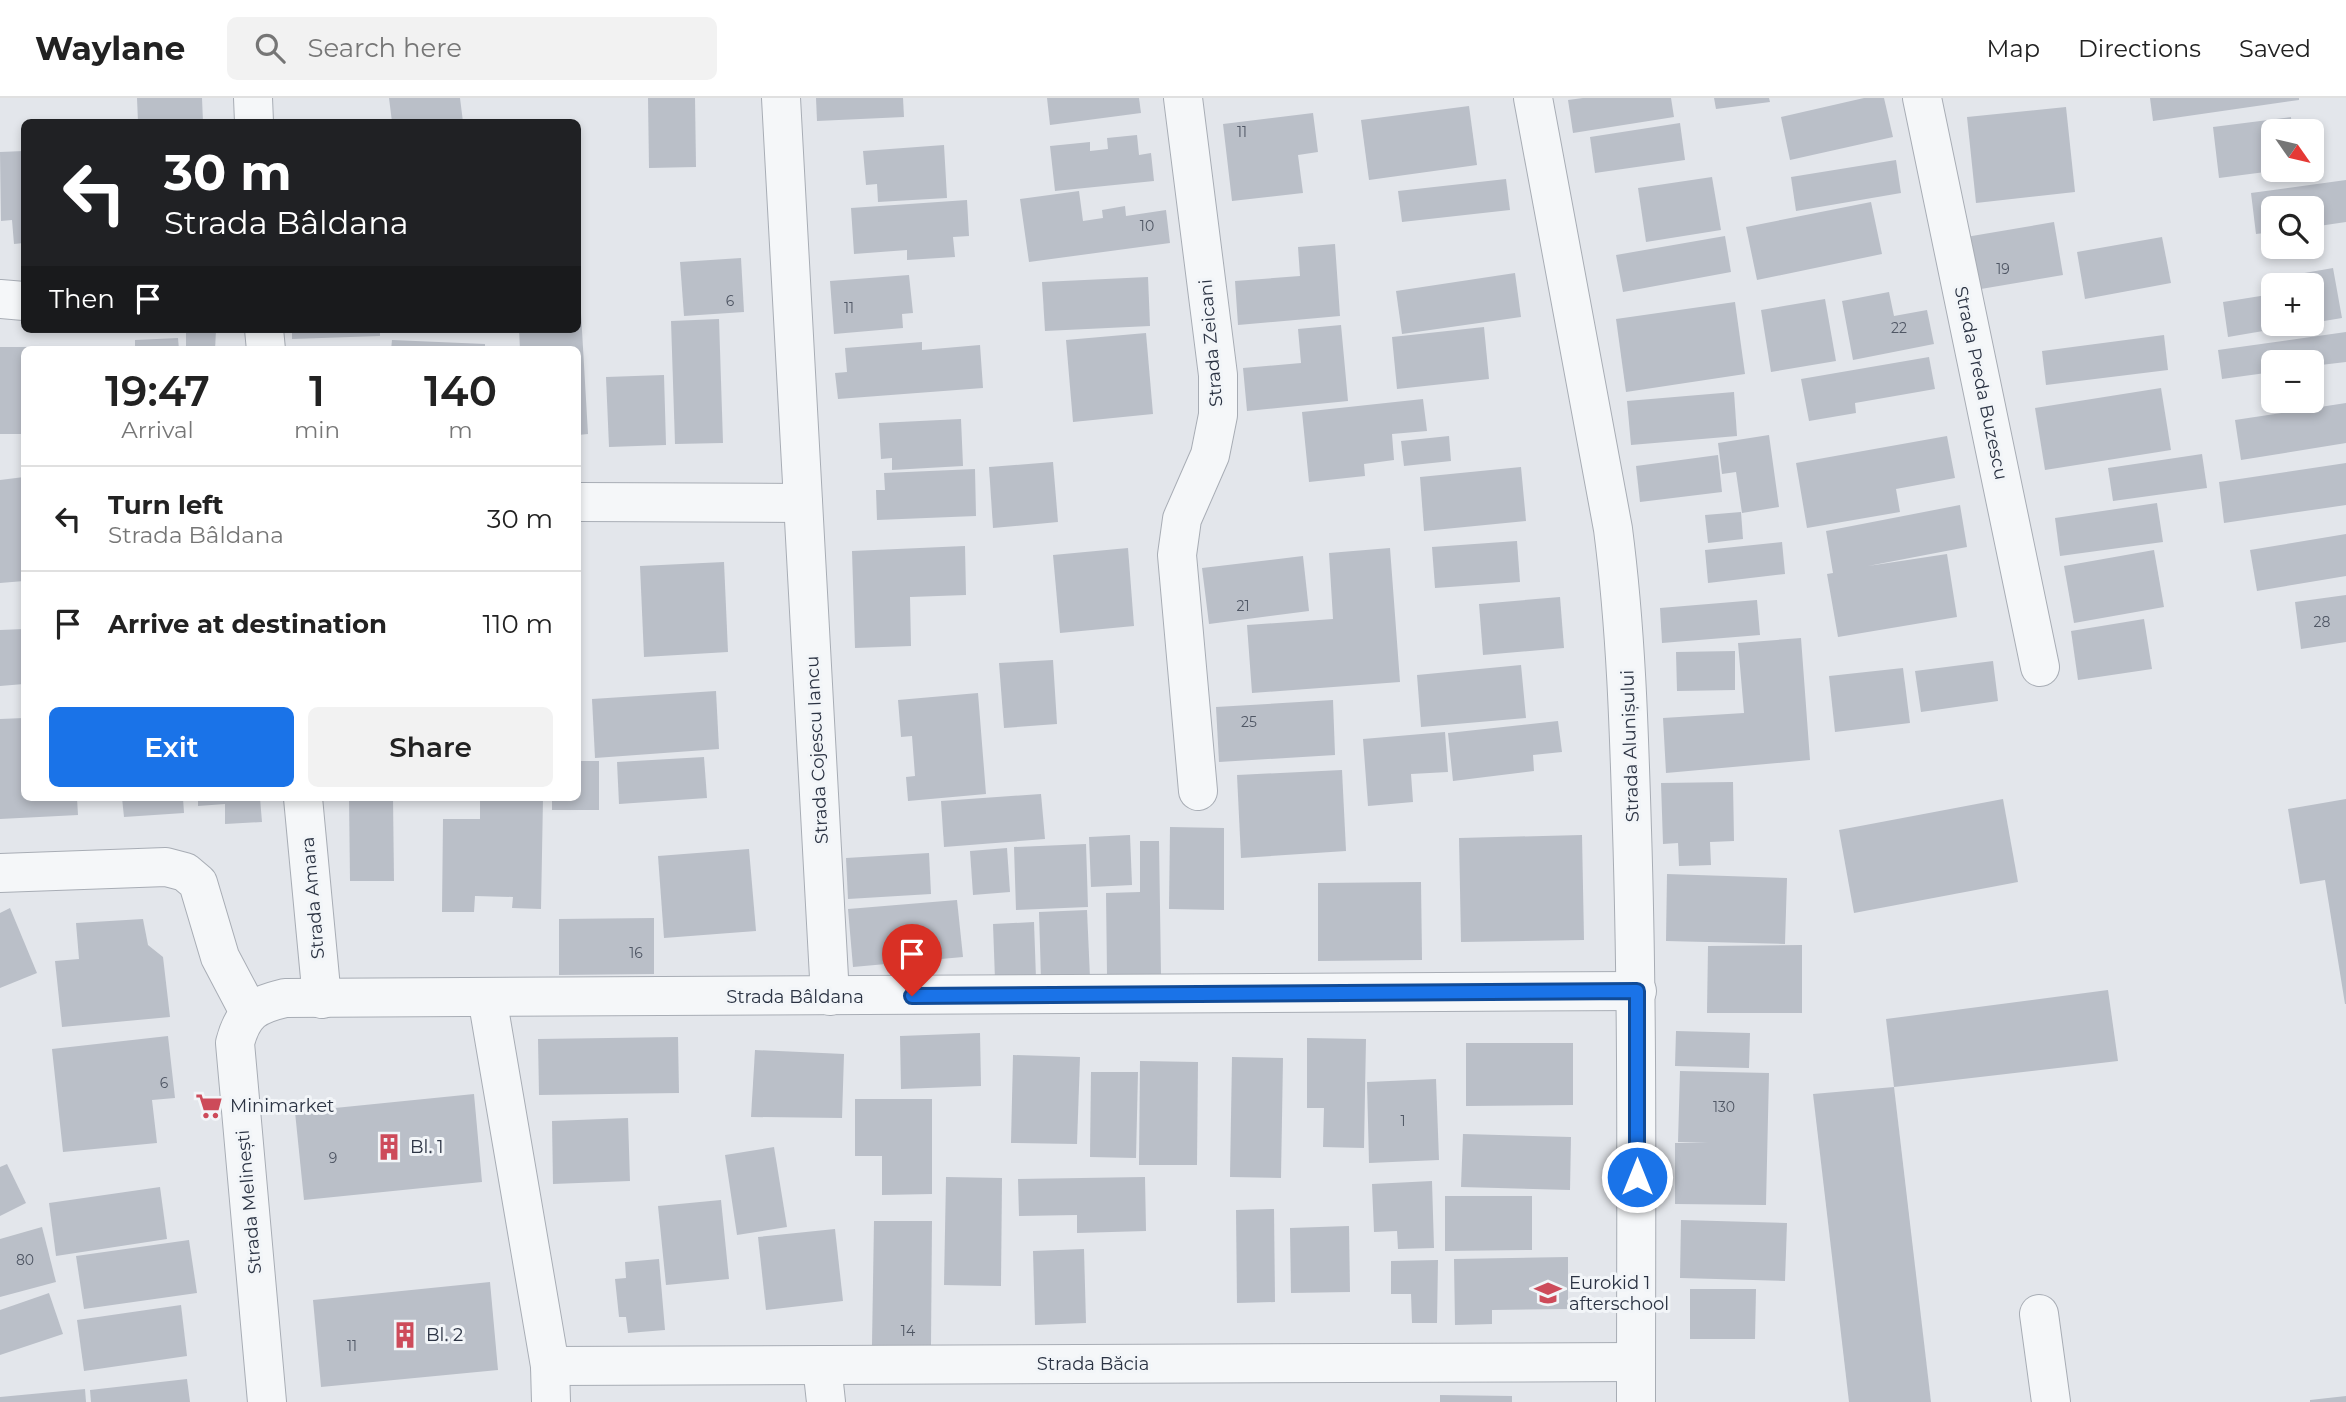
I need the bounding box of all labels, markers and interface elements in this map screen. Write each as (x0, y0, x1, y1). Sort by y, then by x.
search box (227, 17, 717, 80)
text: Waylane (35, 28, 185, 68)
icon: search (251, 29, 289, 67)
text: Search here (307, 32, 462, 64)
text: Map (1987, 34, 2040, 63)
text: Directions (2078, 34, 2201, 63)
text: Saved (2239, 34, 2311, 63)
north arrow (2261, 119, 2324, 182)
map controls (2261, 119, 2324, 413)
house number: 11 (1237, 123, 1247, 141)
text: 30 m (164, 143, 292, 202)
icon: left (49, 147, 140, 238)
button: search (2261, 196, 2324, 259)
text: Strada Bâldana (164, 203, 409, 242)
house number: 10 (1140, 217, 1154, 235)
house number: 19 (1996, 260, 2010, 278)
button: + (2261, 273, 2324, 336)
street label: Strada Zeicani (1194, 278, 1228, 408)
icon: arrive (129, 280, 167, 318)
text: Then (49, 283, 115, 315)
street label: Strada Preda Buzescu (1950, 284, 2012, 482)
house number: 6 (726, 292, 735, 310)
house number: 11 (844, 299, 854, 317)
house number: 22 (1891, 319, 1907, 337)
button: − (2261, 350, 2324, 413)
text: 19:47 (105, 365, 210, 417)
text: 1 (309, 365, 325, 417)
text: 140 (424, 365, 497, 417)
text: Arrival (121, 416, 194, 444)
text: min (294, 416, 340, 444)
text: m (448, 416, 473, 444)
text: Turn left (108, 489, 224, 521)
icon: left (49, 500, 87, 538)
text: 30 m (487, 503, 553, 535)
text: Strada Bâldana (108, 521, 284, 549)
house number: 21 (1236, 597, 1250, 615)
icon: arrive (49, 605, 87, 643)
text: Arrive at destination (108, 608, 387, 640)
text: 110 m (483, 608, 553, 640)
house number: 28 (2314, 613, 2331, 631)
street label: Strada Cojescu Iancu (801, 655, 833, 845)
street label: Strada Alunișului (1616, 669, 1645, 823)
button: Exit (49, 707, 294, 787)
button: Share (308, 707, 553, 787)
house number: 25 (1241, 713, 1257, 731)
street label: Strada Amara (297, 836, 329, 960)
pin (882, 924, 942, 996)
icon: arrive (893, 935, 931, 973)
house number: 16 (629, 944, 643, 962)
street label: Strada Bâldana (726, 986, 864, 1008)
house number: 6 (160, 1074, 169, 1092)
supermarket icon: Minimarket (194, 1091, 224, 1121)
place label: Minimarket (230, 1095, 334, 1117)
house number: 130 (1713, 1098, 1735, 1116)
house number: 1 (1400, 1112, 1406, 1130)
street label: Strada Melinești (232, 1129, 267, 1275)
building icon: Bl. 1 (374, 1132, 404, 1162)
place label: Bl. 1 (410, 1136, 443, 1158)
position arrow (1600, 1140, 1674, 1214)
house number: 9 (329, 1149, 337, 1167)
house number: 80 (16, 1251, 34, 1269)
place label: Eurokid 1 afterschool (1569, 1272, 1669, 1315)
school or university icon: Eurokid 1 afterschool (1533, 1278, 1563, 1308)
building icon: Bl. 2 (390, 1320, 420, 1350)
house number: 14 (901, 1322, 916, 1340)
place label: Bl. 2 (426, 1324, 463, 1346)
house number: 11 (347, 1337, 357, 1355)
street label: Strada Băcia (1037, 1353, 1149, 1375)

